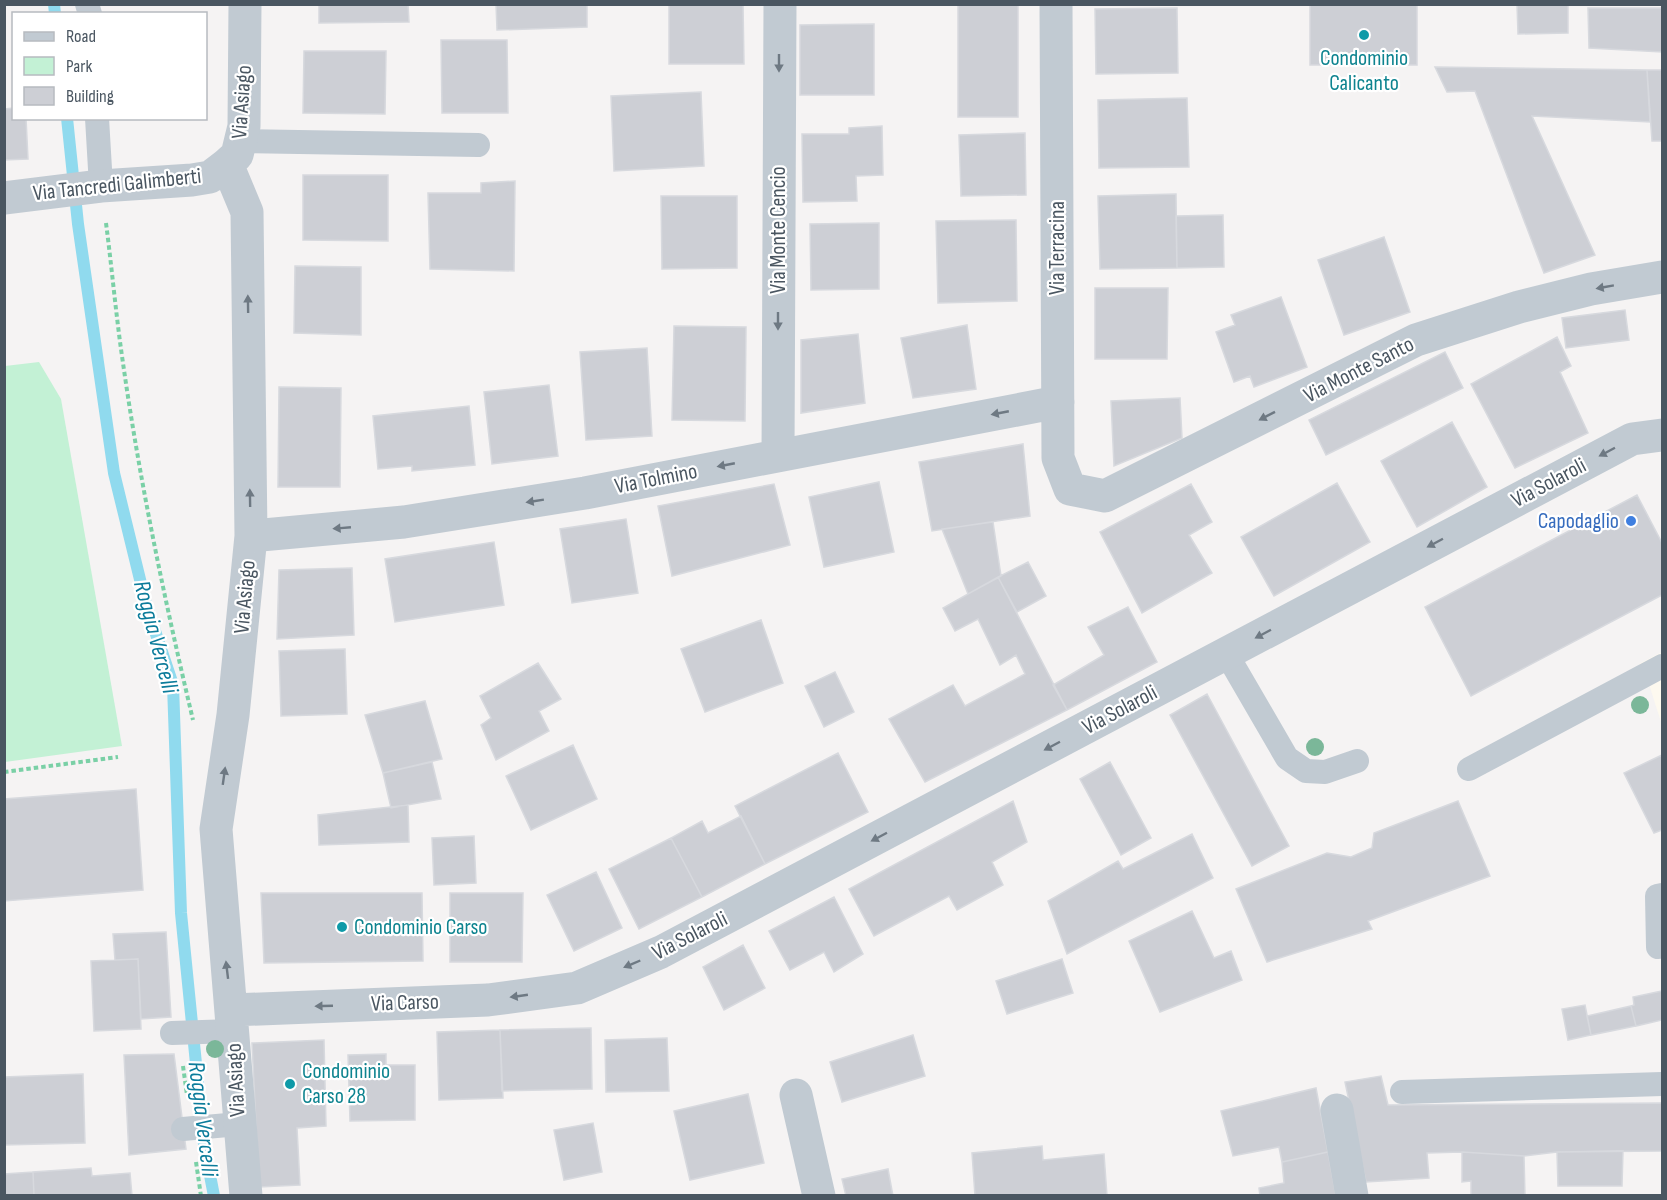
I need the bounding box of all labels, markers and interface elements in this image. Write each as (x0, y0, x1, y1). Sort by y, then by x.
legend (12, 12, 207, 120)
text: Road (66, 26, 96, 47)
marker: Condominio Calicanto (1357, 28, 1371, 42)
place label: Condominio Calicanto (1320, 45, 1408, 97)
one-way arrow (774, 53, 784, 72)
text: Park (66, 56, 92, 77)
street label: Via Asiago (226, 64, 258, 140)
text: Building (66, 86, 114, 107)
street label: Via Tancredi Galimberti (32, 163, 202, 207)
street label: Via Monte Cencio (765, 166, 792, 294)
street label: Via Terracina (1044, 201, 1071, 295)
one-way arrow (1595, 283, 1614, 292)
one-way arrow (243, 294, 253, 313)
one-way arrow (773, 311, 783, 330)
street label: Via Monte Santo (1300, 331, 1418, 409)
one-way arrow (991, 409, 1010, 418)
one-way arrow (1259, 411, 1276, 420)
one-way arrow (1599, 447, 1616, 457)
street label: Via Solaroli (1507, 452, 1591, 514)
street label: Via Tolmino (612, 458, 700, 500)
one-way arrow (716, 461, 735, 470)
one-way arrow (246, 489, 255, 508)
one-way arrow (525, 497, 544, 506)
place label: Capodaglio (1538, 508, 1619, 535)
marker: Capodaglio (1624, 514, 1638, 528)
one-way arrow (332, 523, 351, 533)
one-way arrow (1426, 538, 1443, 548)
street label: Via Asiago (228, 559, 262, 635)
water label: Roggia Vercelli (127, 577, 185, 697)
one-way arrow (1254, 629, 1271, 639)
street label: Via Solaroli (1078, 679, 1162, 741)
one-way arrow (1043, 740, 1061, 750)
one-way arrow (219, 766, 228, 785)
one-way arrow (871, 832, 888, 841)
street label: Via Solaroli (648, 906, 732, 966)
place label: Condominio Carso (354, 914, 487, 941)
marker: Condominio Carso (335, 920, 349, 934)
one-way arrow (222, 960, 232, 979)
one-way arrow (623, 960, 640, 969)
street label: Via Carso (371, 988, 439, 1018)
one-way arrow (509, 991, 528, 1000)
one-way arrow (315, 1002, 334, 1011)
street label: Via Asiago (221, 1042, 251, 1118)
place label: Condominio Carso 28 (302, 1058, 390, 1110)
water label: Roggia Vercelli (182, 1060, 225, 1179)
marker: Condominio Carso 28 (283, 1077, 297, 1091)

